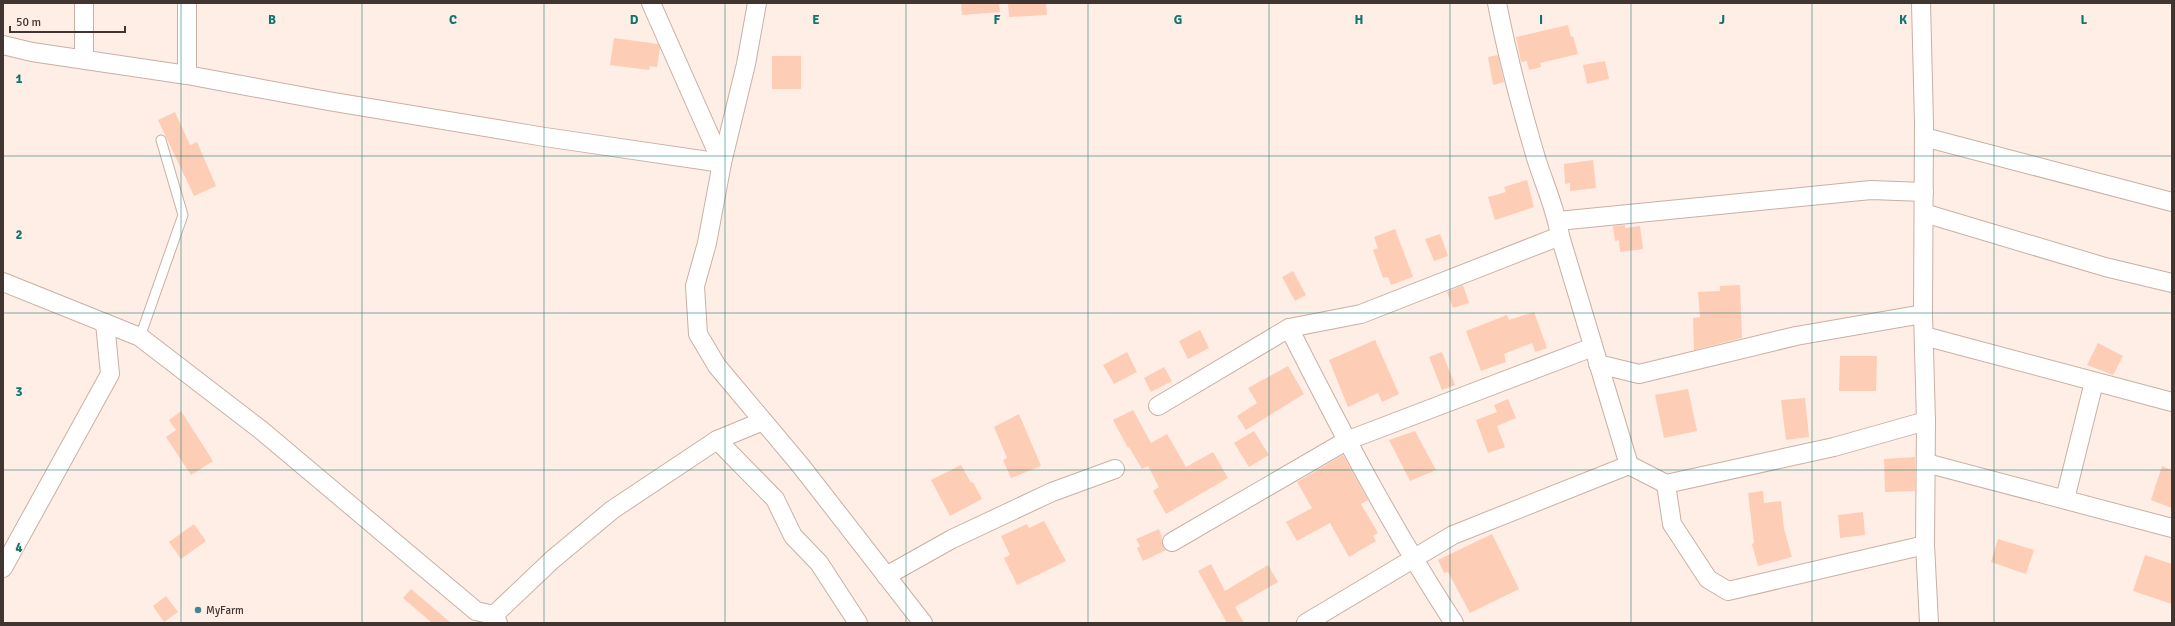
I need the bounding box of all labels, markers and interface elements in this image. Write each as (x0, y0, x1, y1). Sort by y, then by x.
scale bar (10, 8, 125, 34)
text: B (268, 12, 276, 28)
text: C (449, 12, 457, 28)
text: D (630, 12, 639, 28)
text: E (812, 12, 820, 28)
text: F (994, 12, 1001, 28)
text: G (1174, 12, 1182, 28)
text: H (1355, 12, 1363, 28)
text: I (1539, 12, 1543, 28)
text: J (1719, 12, 1725, 28)
text: K (1899, 12, 1907, 28)
text: L (2081, 12, 2088, 28)
text: 50 m (16, 15, 41, 30)
text: 1 (15, 71, 23, 87)
text: 2 (15, 227, 23, 243)
text: 3 (15, 384, 23, 400)
text: 4 (15, 540, 23, 556)
place label: MyFarm (206, 604, 244, 617)
marker: MyFarm (193, 605, 203, 615)

